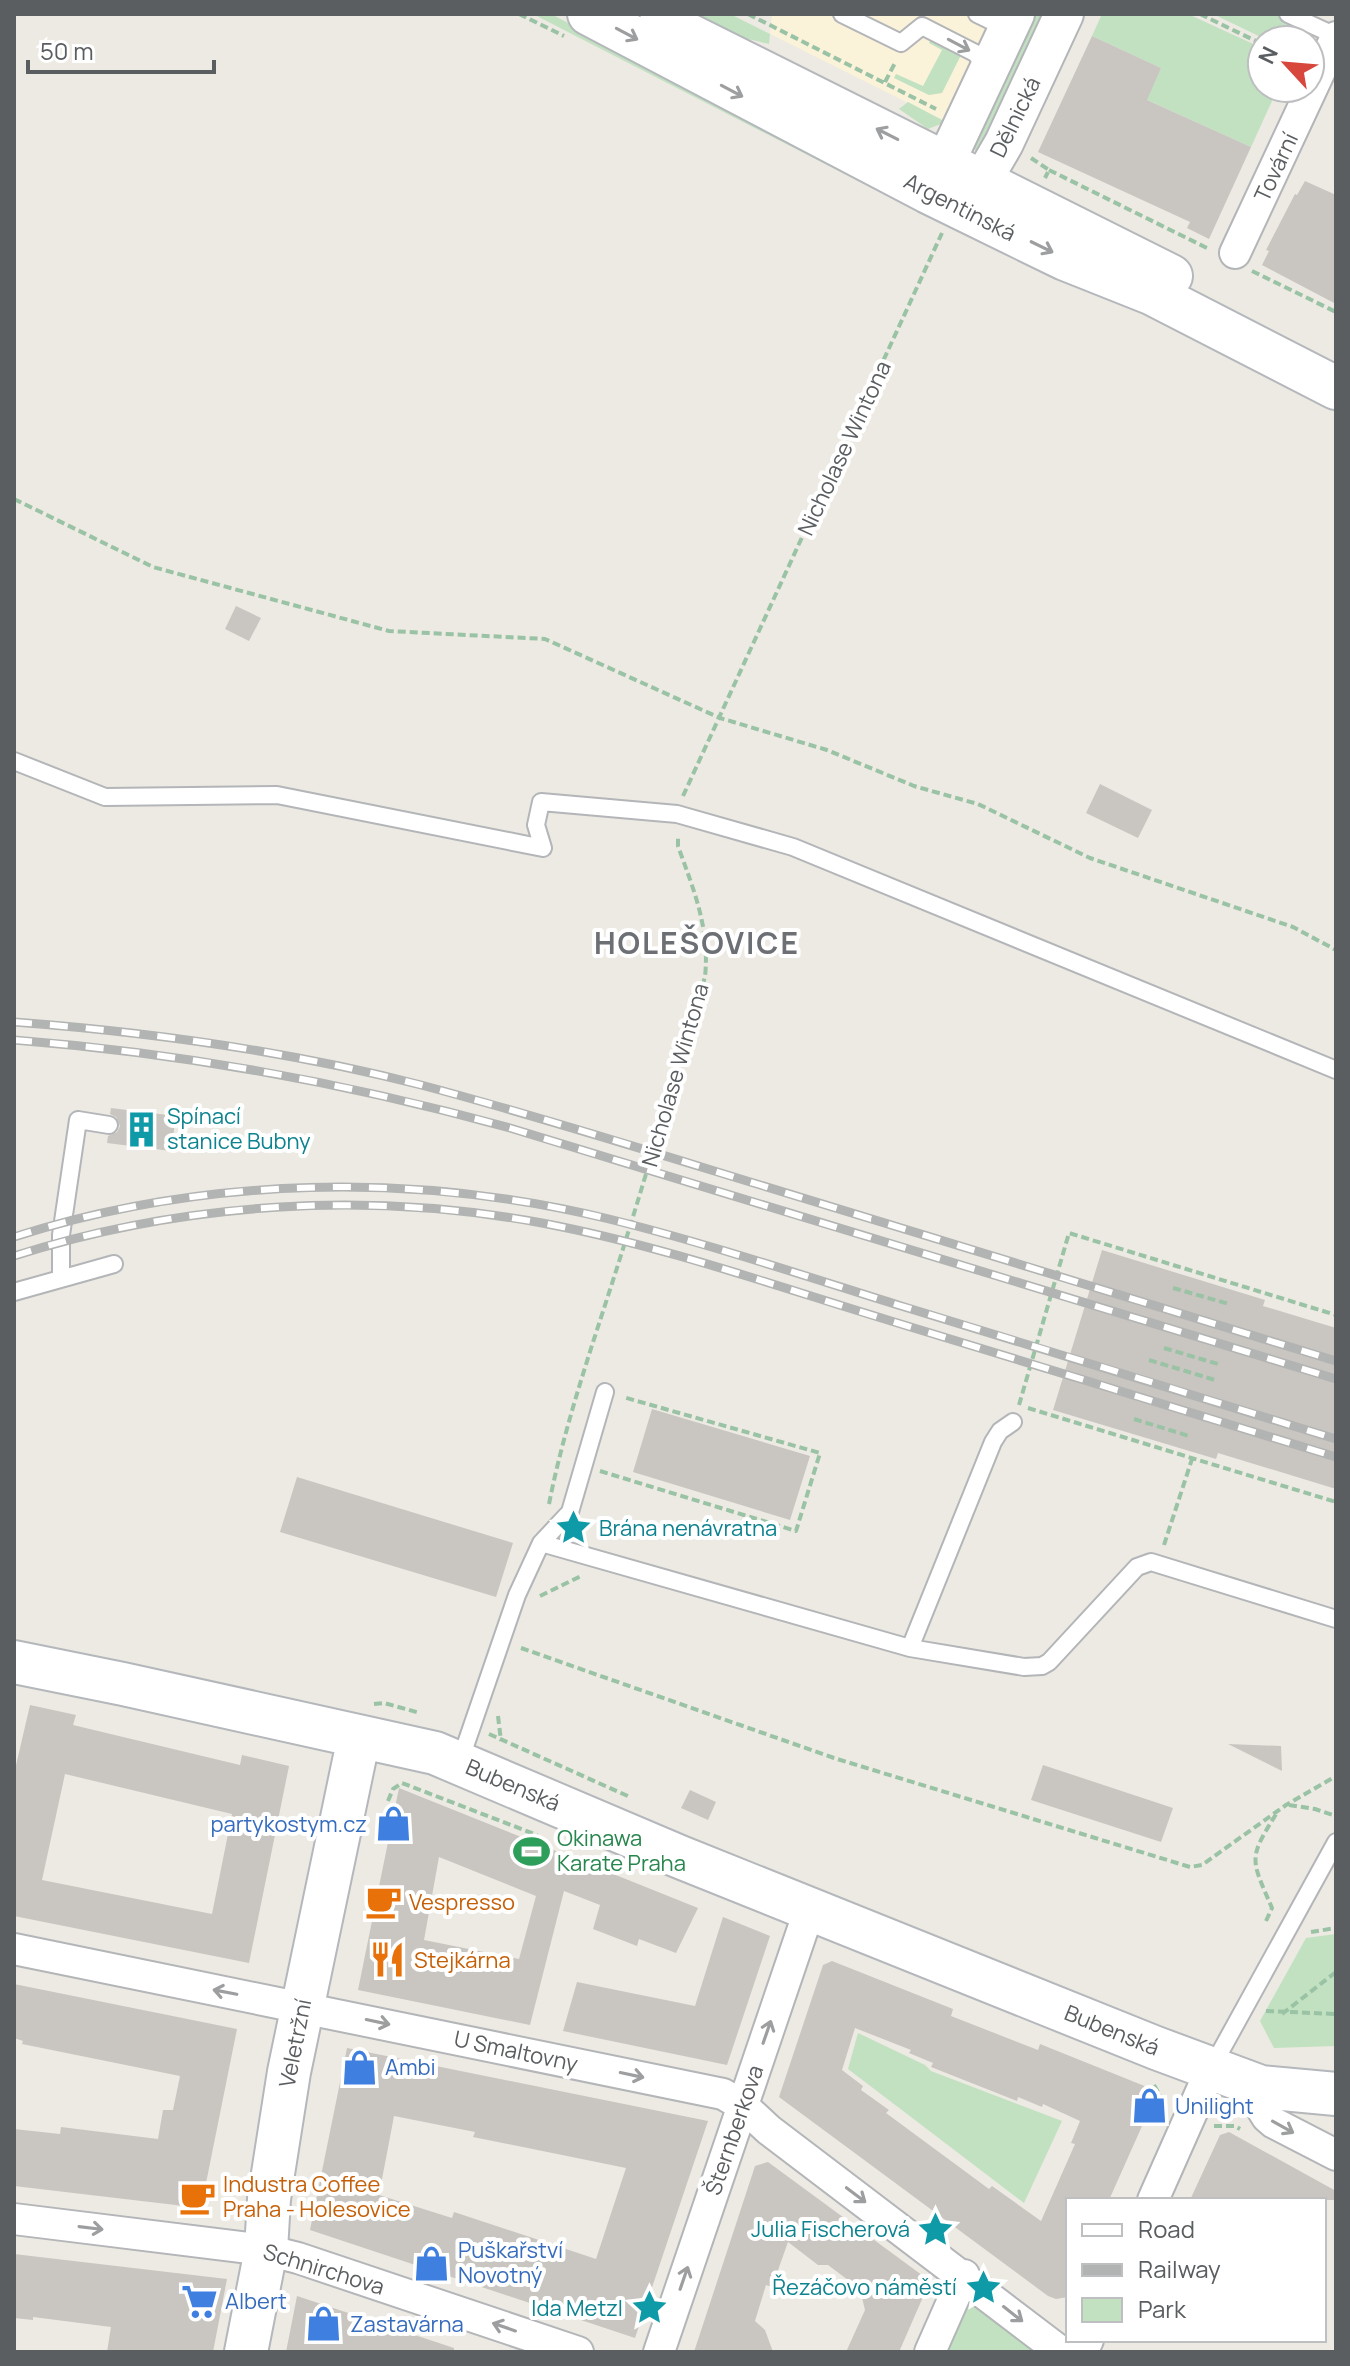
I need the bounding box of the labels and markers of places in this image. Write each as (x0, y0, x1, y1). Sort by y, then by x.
place label: Spínací stanice Bubny (167, 1101, 311, 1156)
building icon: Spínací stanice Bubny (122, 1110, 160, 1148)
place icon: Brána nenávratna (554, 1509, 592, 1547)
place label: Brána nenávratna (599, 1513, 777, 1543)
shop icon: partykostym.cz (374, 1805, 412, 1843)
place label: partykostym.cz (210, 1809, 367, 1839)
place label: Okinawa Karate Praha (557, 1823, 686, 1878)
sports icon: Okinawa Karate Praha (512, 1832, 550, 1870)
cafe icon: Vespresso (364, 1883, 402, 1921)
place label: Vespresso (409, 1887, 515, 1917)
restaurant icon: Stejkárna (369, 1941, 407, 1979)
place label: Stejkárna (414, 1945, 511, 1975)
shop icon: Ambi (340, 2048, 378, 2086)
place label: Ambi (385, 2052, 436, 2082)
shop icon: Unilight (1130, 2087, 1168, 2125)
place label: Unilight (1175, 2091, 1254, 2121)
place label: Industra Coffee Praha - Holesovice (223, 2169, 411, 2224)
cafe icon: Industra Coffee Praha - Holesovice (178, 2178, 216, 2216)
place icon: Julia Fischerová (917, 2210, 955, 2248)
place label: Julia Fischerová (751, 2214, 910, 2244)
place label: Puškařství Novotný (458, 2235, 563, 2290)
shop icon: Puškařství Novotný (413, 2244, 451, 2282)
place icon: Řezáčovo náměstí (964, 2268, 1002, 2306)
place label: Řezáčovo náměstí (772, 2272, 957, 2302)
supermarket icon: Albert (180, 2282, 218, 2320)
place label: Albert (225, 2286, 287, 2316)
place icon: Ida Metzl (630, 2289, 668, 2327)
place label: Ida Metzl (531, 2293, 623, 2323)
shop icon: Zastavárna (305, 2305, 343, 2343)
place label: Zastavárna (350, 2309, 464, 2339)

